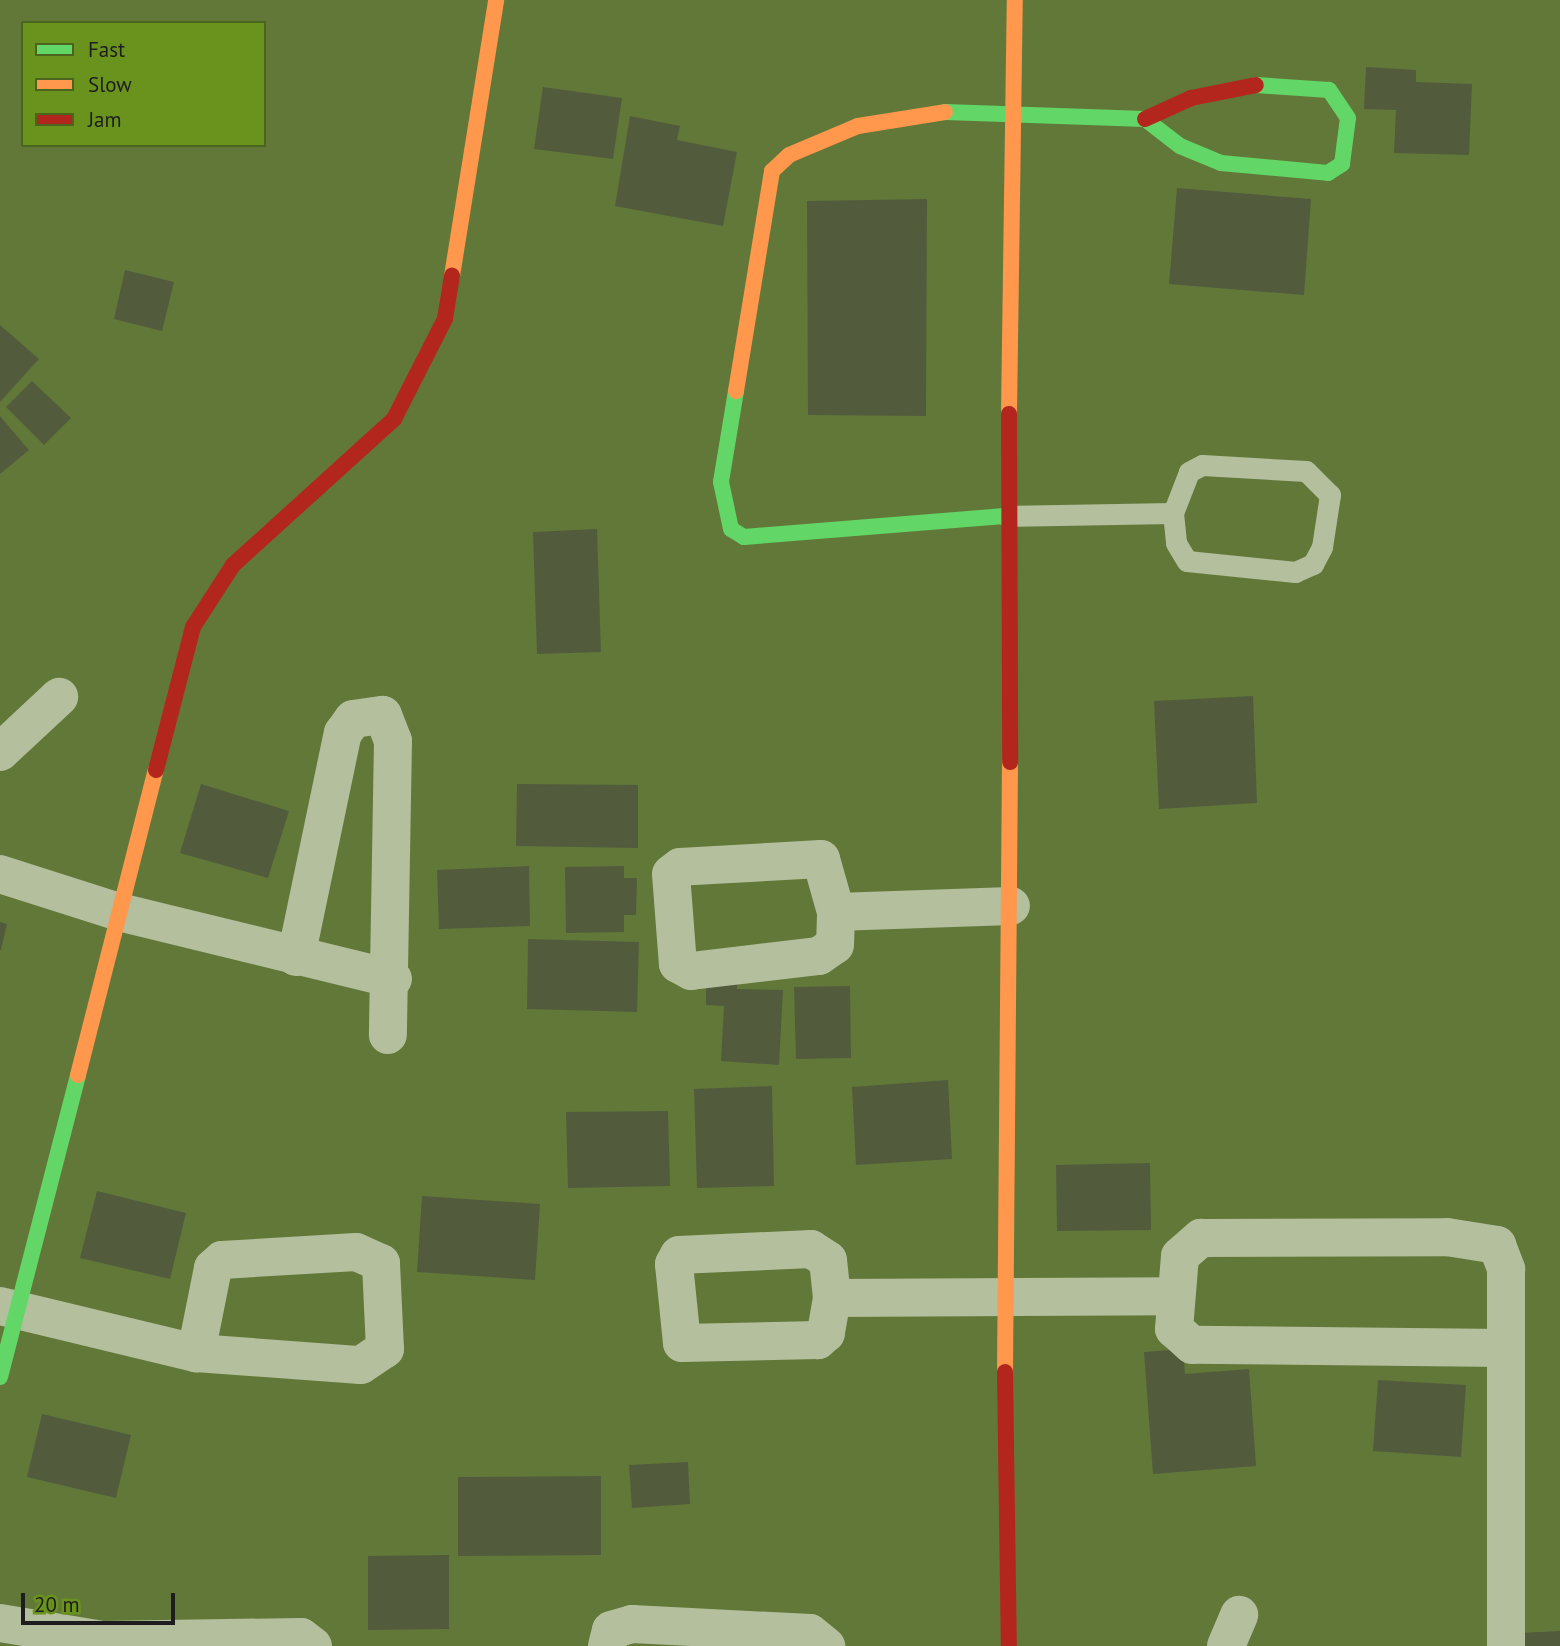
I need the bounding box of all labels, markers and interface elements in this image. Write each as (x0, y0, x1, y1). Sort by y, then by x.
legend (21, 21, 266, 147)
text: Fast (88, 36, 125, 63)
text: Slow (88, 71, 132, 98)
text: Jam (88, 106, 122, 133)
scale bar (24, 1580, 178, 1624)
text: 20 m (34, 1591, 80, 1618)

